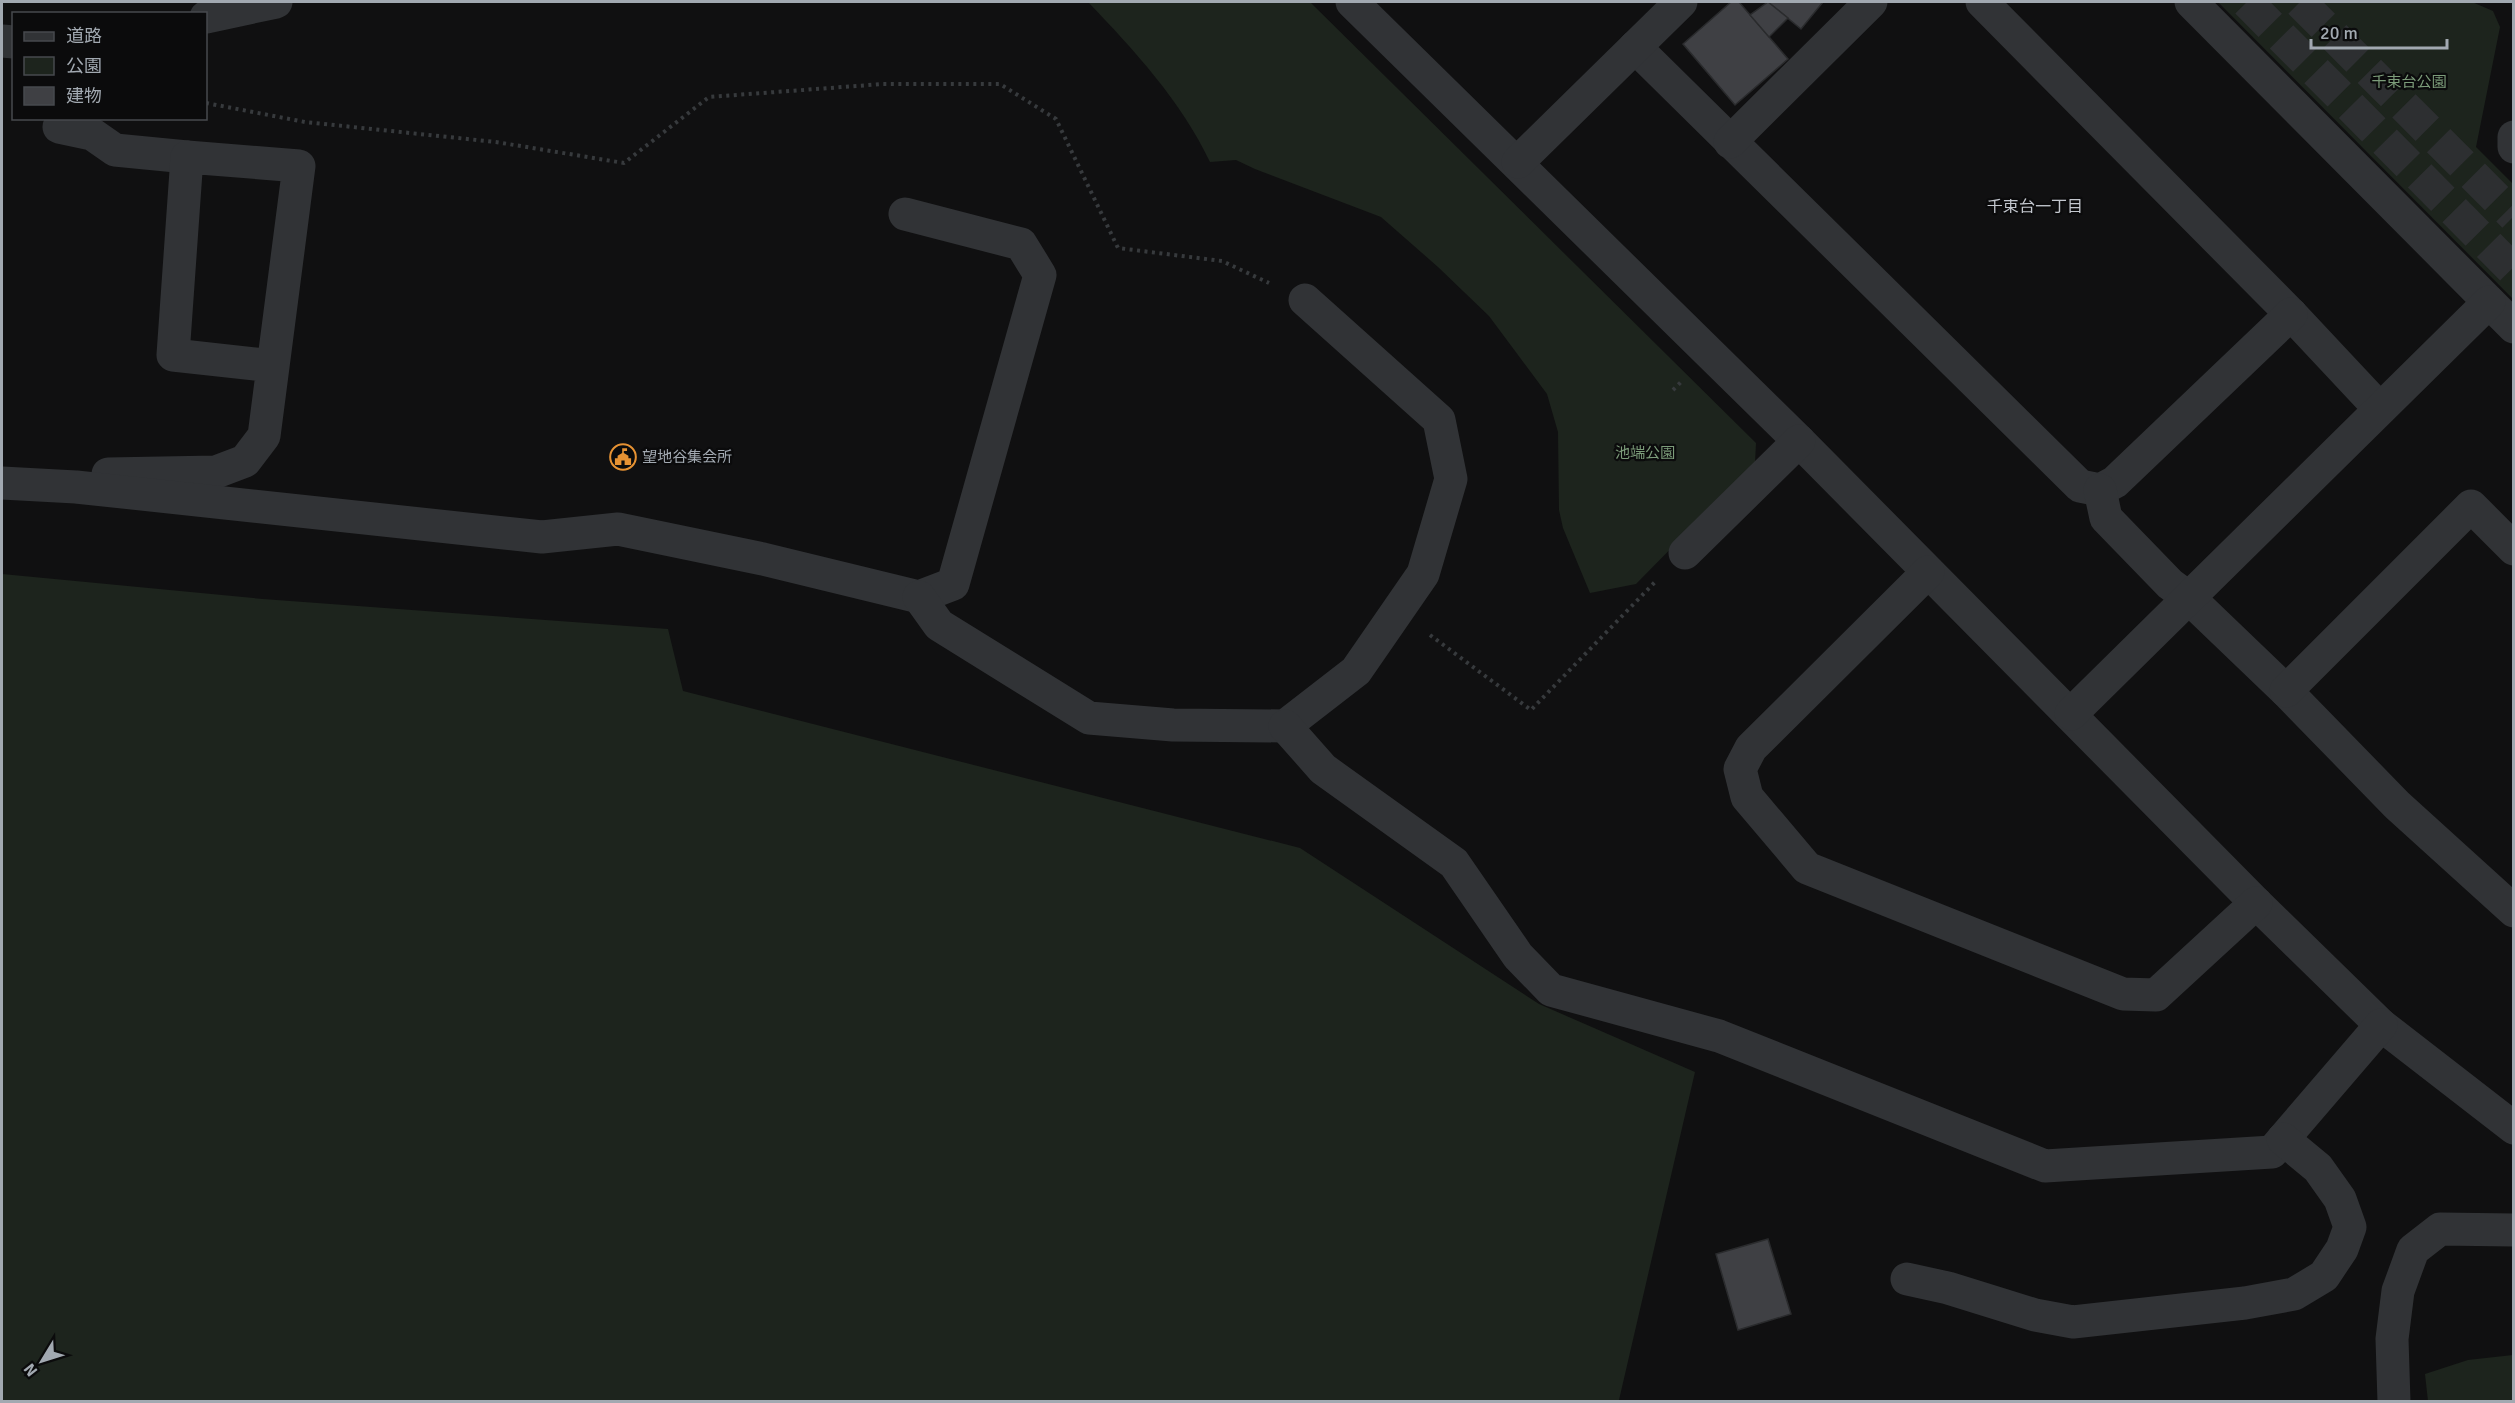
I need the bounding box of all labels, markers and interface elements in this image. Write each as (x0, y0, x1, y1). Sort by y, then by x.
legend (12, 12, 207, 120)
scale bar (2311, 12, 2448, 50)
text: 20 m (2320, 22, 2358, 44)
text: 道路 (66, 25, 102, 47)
text: 公園 (66, 55, 102, 77)
park label: 千束台公園 (2371, 73, 2447, 91)
text: 建物 (66, 85, 102, 107)
district label: 千束台一丁目 (1987, 197, 2083, 217)
public building icon: 望地谷集会所 (608, 442, 638, 472)
park label: 池端公園 (1615, 444, 1675, 462)
place label: 望地谷集会所 (642, 448, 732, 466)
north arrow (12, 1331, 72, 1391)
text: N (20, 1359, 42, 1380)

